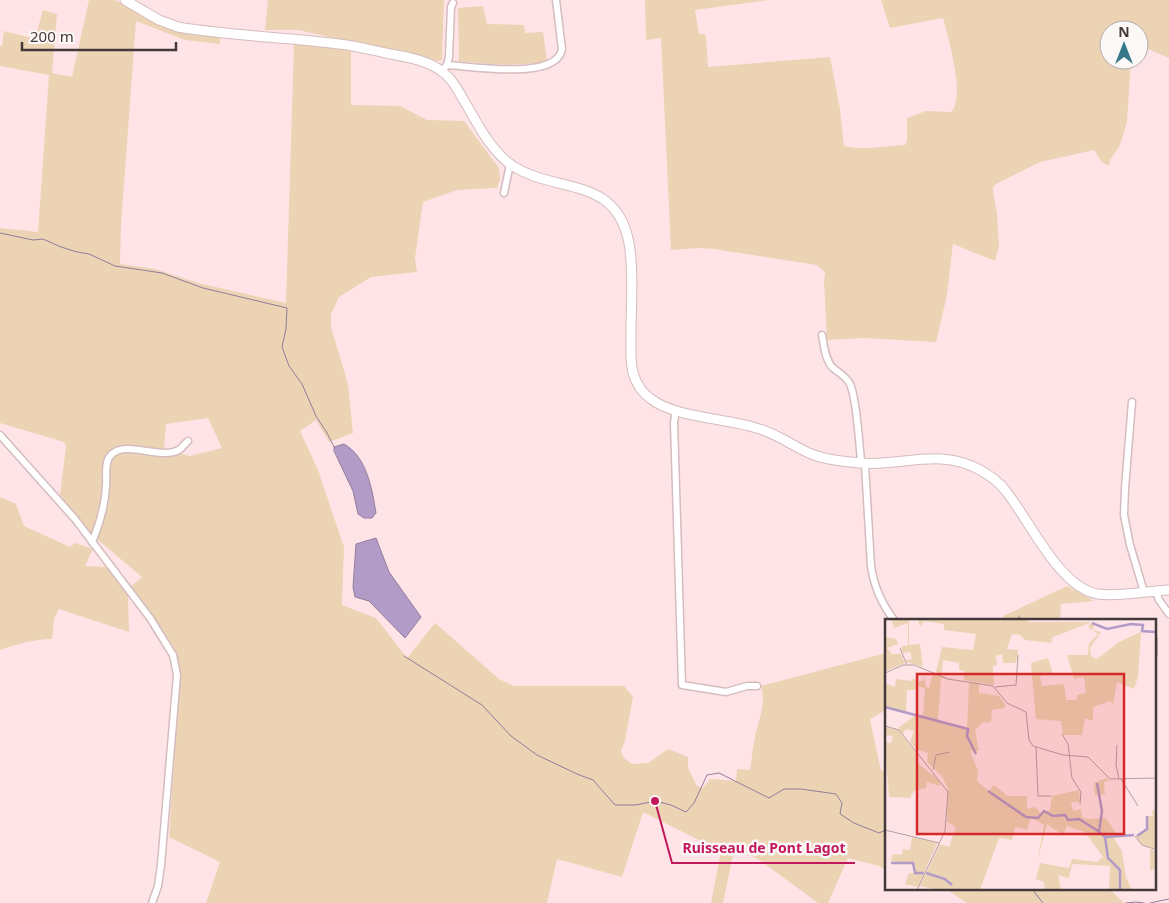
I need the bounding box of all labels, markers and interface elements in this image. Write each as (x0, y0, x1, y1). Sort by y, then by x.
scale bar (22, 20, 176, 52)
north arrow (1099, 20, 1149, 70)
text: N (1118, 22, 1130, 41)
text: 200 m (30, 26, 74, 46)
inset map (885, 619, 1156, 890)
callout: Ruisseau de Pont Lagot (672, 834, 855, 863)
text: Ruisseau de Pont Lagot (682, 838, 846, 857)

